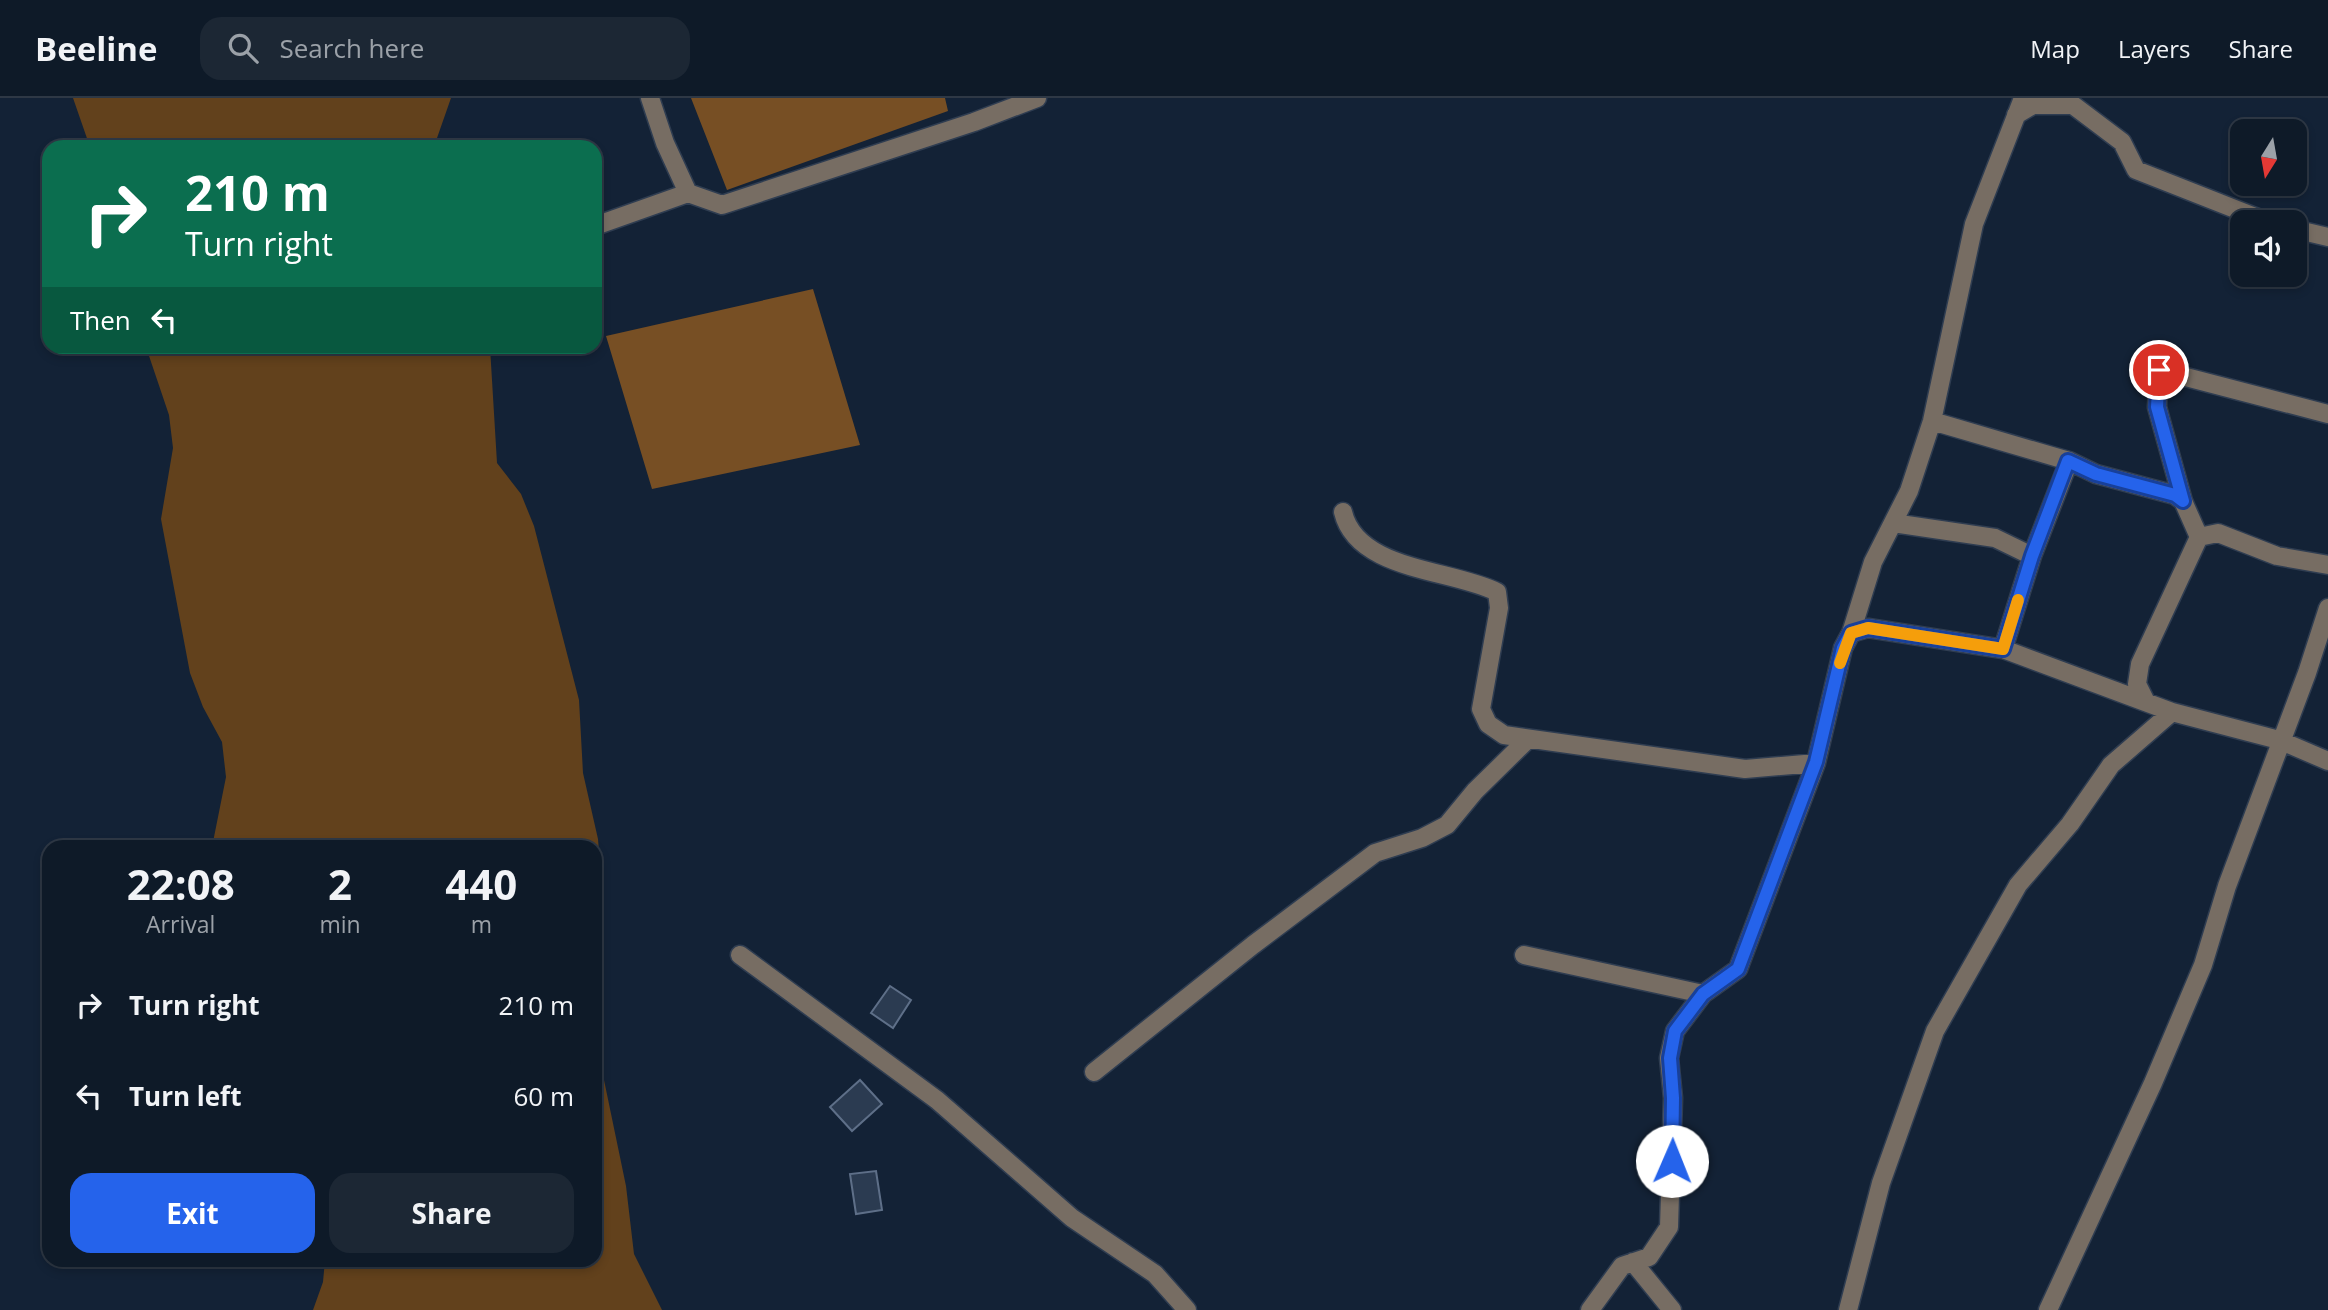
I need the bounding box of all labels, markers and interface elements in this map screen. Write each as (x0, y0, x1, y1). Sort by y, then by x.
search box (200, 17, 690, 80)
text: Beeline (35, 26, 158, 71)
icon: search (224, 29, 262, 67)
text: Search here (280, 30, 424, 66)
text: Map (2030, 32, 2080, 65)
text: Layers (2118, 32, 2191, 65)
text: Share (2229, 32, 2293, 65)
north arrow (2230, 119, 2306, 196)
map controls (2230, 119, 2307, 287)
text: 210 m (185, 159, 330, 225)
icon: right (70, 168, 161, 259)
button: sound (2230, 210, 2307, 287)
text: Turn right (185, 222, 333, 265)
icon: left (145, 301, 183, 339)
text: Then (70, 302, 131, 338)
pin (2129, 340, 2189, 400)
icon: arrive (2140, 351, 2178, 389)
text: 22:08 (127, 855, 235, 912)
text: 2 (328, 855, 352, 912)
text: 440 (445, 855, 517, 912)
text: Arrival (146, 908, 215, 940)
text: min (319, 908, 361, 940)
text: m (471, 908, 492, 940)
icon: right (70, 986, 108, 1024)
text: Turn right (129, 987, 260, 1023)
text: 210 m (499, 987, 574, 1023)
icon: left (70, 1077, 108, 1115)
text: Turn left (129, 1078, 241, 1114)
text: 60 m (513, 1078, 574, 1114)
position arrow (1635, 1124, 1709, 1198)
button: Exit (70, 1173, 315, 1253)
button: Share (329, 1173, 574, 1253)

